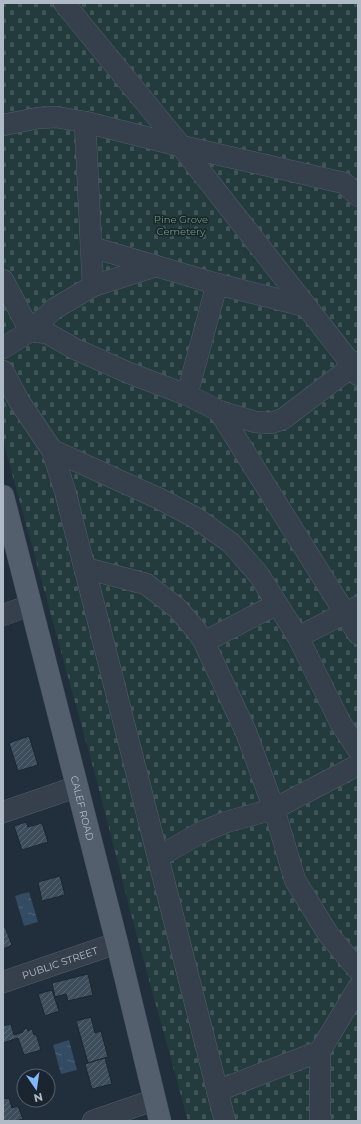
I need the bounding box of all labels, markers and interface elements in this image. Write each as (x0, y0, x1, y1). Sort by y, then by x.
park label: Pine Grove Cemetery (154, 213, 208, 238)
street label: CALEF ROAD (68, 774, 97, 842)
street label: PUBLIC STREET (20, 944, 100, 982)
north arrow (16, 1068, 56, 1108)
text: N (32, 1090, 44, 1106)

